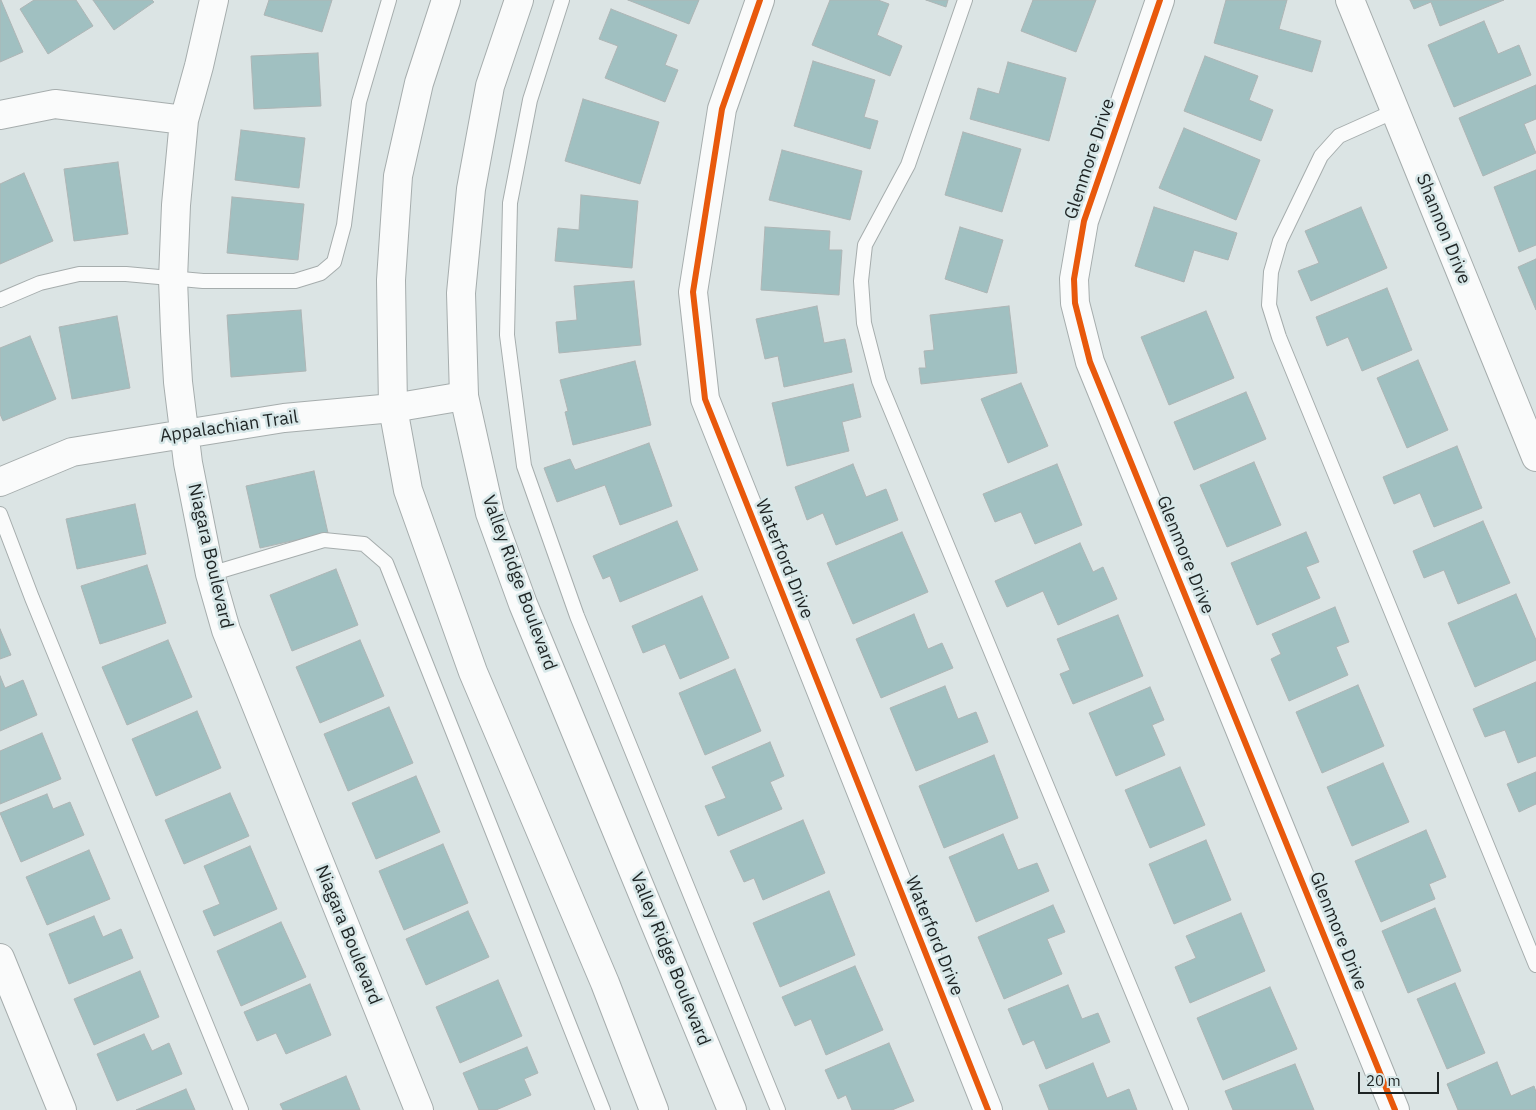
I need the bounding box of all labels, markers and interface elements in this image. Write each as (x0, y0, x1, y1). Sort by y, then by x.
street label: Glenmore Drive (1060, 96, 1120, 222)
street label: Shannon Drive (1411, 171, 1475, 287)
street label: Appalachian Trail (158, 407, 300, 447)
street label: Niagara Boulevard (183, 481, 237, 631)
street label: Valley Ridge Boulevard (477, 493, 561, 673)
street label: Glenmore Drive (1151, 493, 1219, 617)
street label: Waterford Drive (750, 496, 818, 622)
street label: Niagara Boulevard (310, 862, 386, 1008)
street label: Valley Ridge Boulevard (625, 869, 715, 1049)
street label: Glenmore Drive (1304, 869, 1372, 993)
street label: Waterford Drive (900, 873, 968, 999)
scale bar (1361, 1062, 1442, 1094)
text: 20 m (1366, 1071, 1401, 1090)

